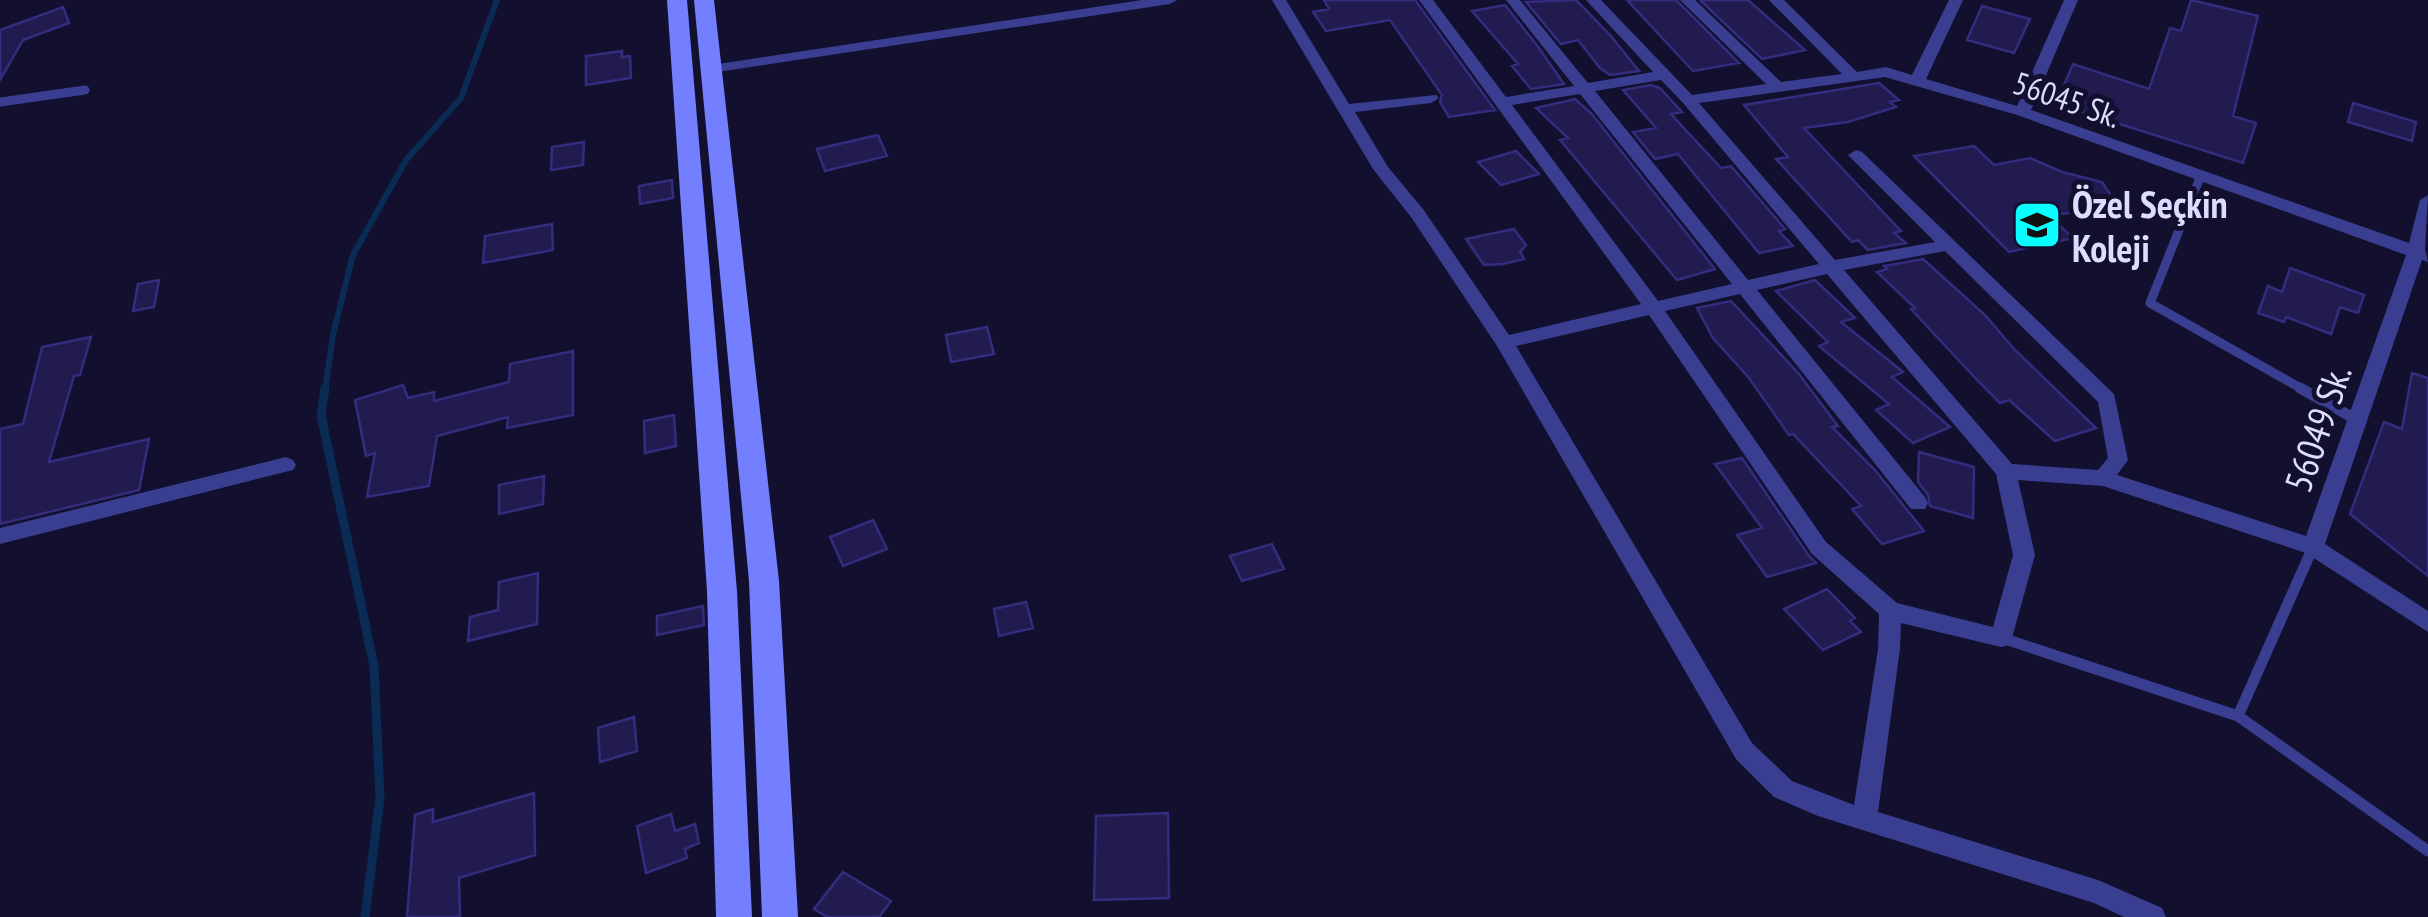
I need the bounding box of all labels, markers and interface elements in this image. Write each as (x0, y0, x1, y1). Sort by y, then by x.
street label: 56045 Sk. (2008, 61, 2126, 137)
place label: Özel Seçkin Koleji (2072, 179, 2228, 272)
school or university icon: Özel Seçkin Koleji (2011, 199, 2063, 251)
street label: 56049 Sk. (2272, 358, 2362, 498)

